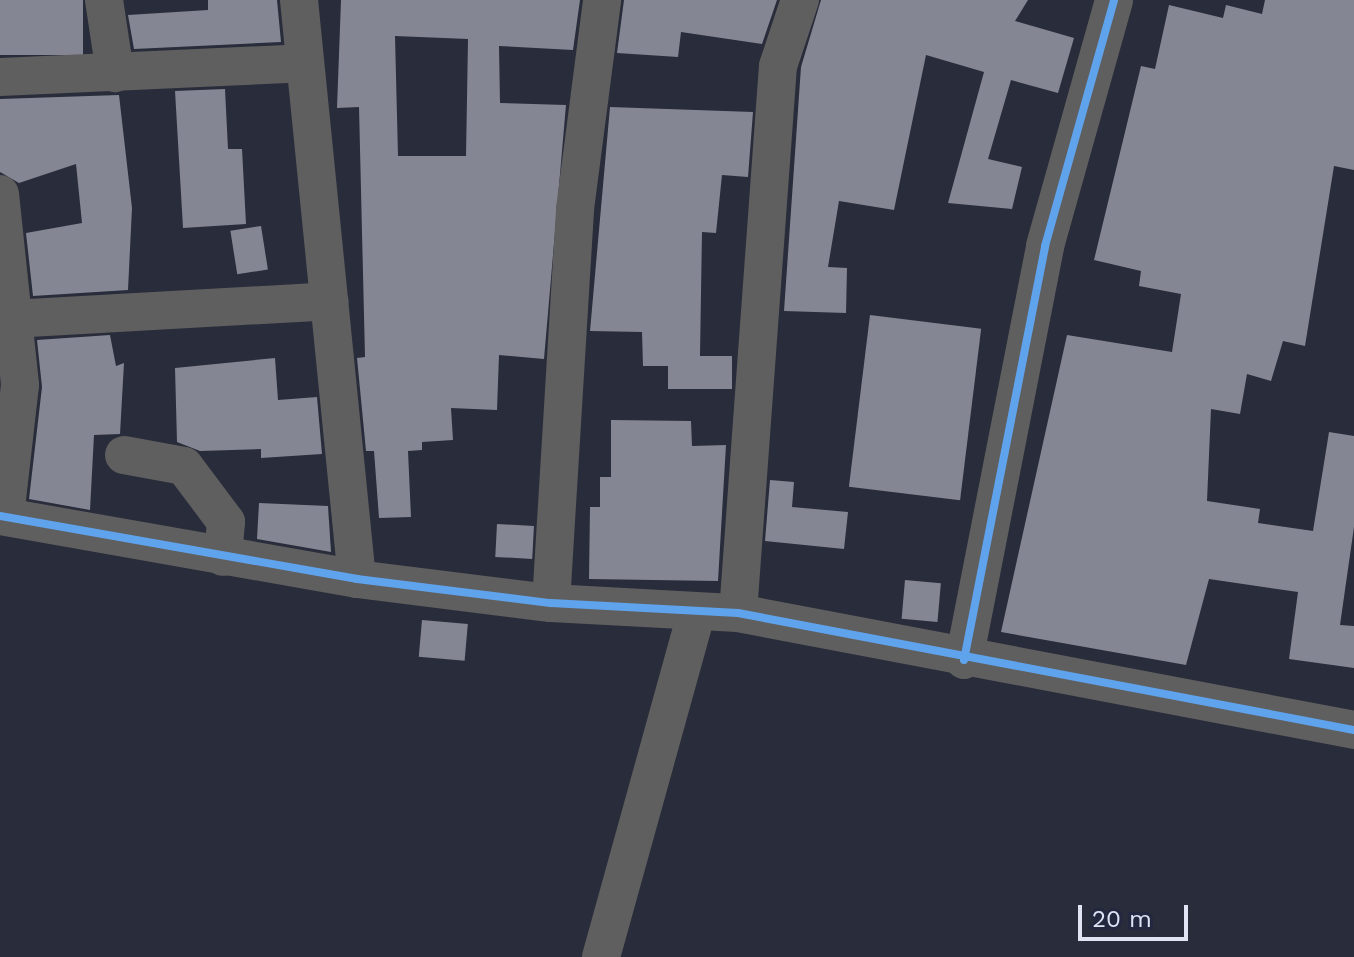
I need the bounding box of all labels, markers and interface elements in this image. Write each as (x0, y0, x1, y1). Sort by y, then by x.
scale bar (1082, 889, 1192, 939)
text: 20 m (1092, 905, 1152, 933)

